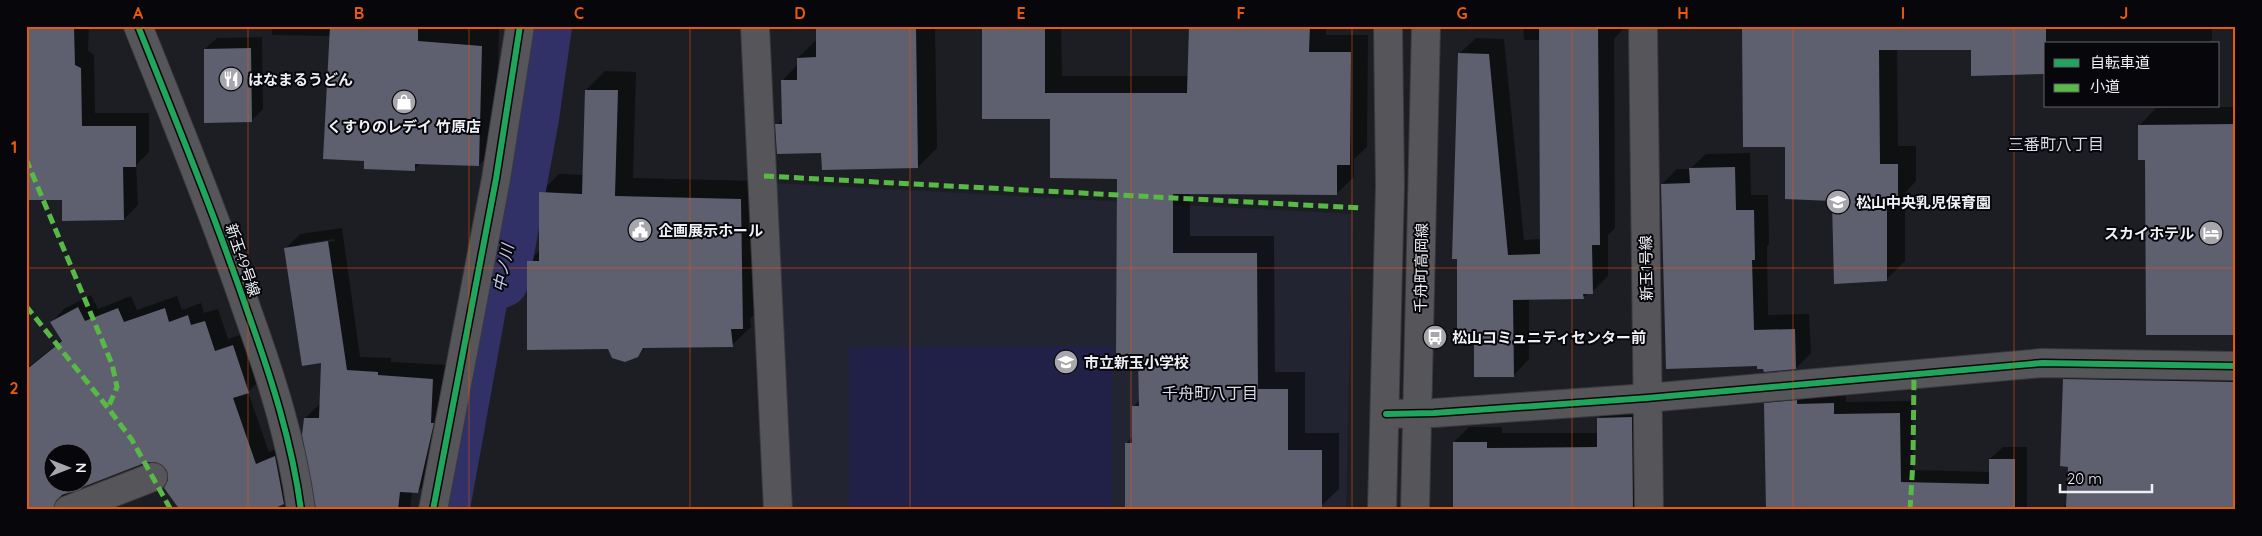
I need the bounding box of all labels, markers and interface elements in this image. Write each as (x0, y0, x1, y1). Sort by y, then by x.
text: A (133, 3, 144, 23)
text: B (354, 3, 364, 23)
text: C (574, 3, 584, 23)
text: D (794, 3, 806, 23)
text: E (1016, 3, 1026, 23)
text: F (1237, 3, 1246, 23)
text: G (1456, 3, 1468, 23)
text: H (1677, 3, 1689, 23)
text: I (1901, 3, 1905, 23)
text: J (2120, 3, 2128, 23)
legend (2044, 42, 2220, 108)
text: 自転車道 (2090, 53, 2150, 72)
restaurant icon: はなまるうどん (218, 66, 244, 92)
place label: はなまるうどん (248, 70, 353, 89)
text: 小道 (2090, 77, 2120, 96)
shop icon: くすりのレデイ 竹原店 (391, 89, 417, 115)
place label: くすりのレデイ 竹原店 (327, 117, 481, 136)
district label: 三番町八丁目 (2008, 134, 2104, 154)
text: 1 (11, 137, 17, 157)
school or university icon: 松山中央乳児保育園 (1825, 189, 1851, 215)
place label: 松山中央乳児保育園 (1856, 193, 1991, 212)
public building icon: 企画展示ホール (627, 217, 653, 243)
hotel icon: スカイホテル (2198, 220, 2224, 246)
street label: 新玉49号線 (222, 221, 264, 299)
place label: 企画展示ホール (658, 221, 763, 240)
street label: 千舟町高岡線 (1411, 223, 1431, 313)
place label: スカイホテル (2104, 224, 2194, 243)
street label: 新玉1号線 (1636, 235, 1656, 301)
water label: 中ノ川 (489, 241, 518, 293)
bus stop icon: 松山コミュニティセンター前 (1422, 324, 1448, 350)
place label: 松山コミュニティセンター前 (1452, 328, 1646, 347)
school or university icon: 市立新玉小学校 (1053, 349, 1079, 375)
place label: 市立新玉小学校 (1084, 353, 1189, 372)
text: 2 (9, 378, 19, 398)
district label: 千舟町八丁目 (1162, 383, 1258, 403)
north arrow (42, 444, 92, 494)
scale bar (2060, 461, 2152, 493)
text: N (72, 463, 90, 473)
text: 20 m (2067, 469, 2102, 488)

